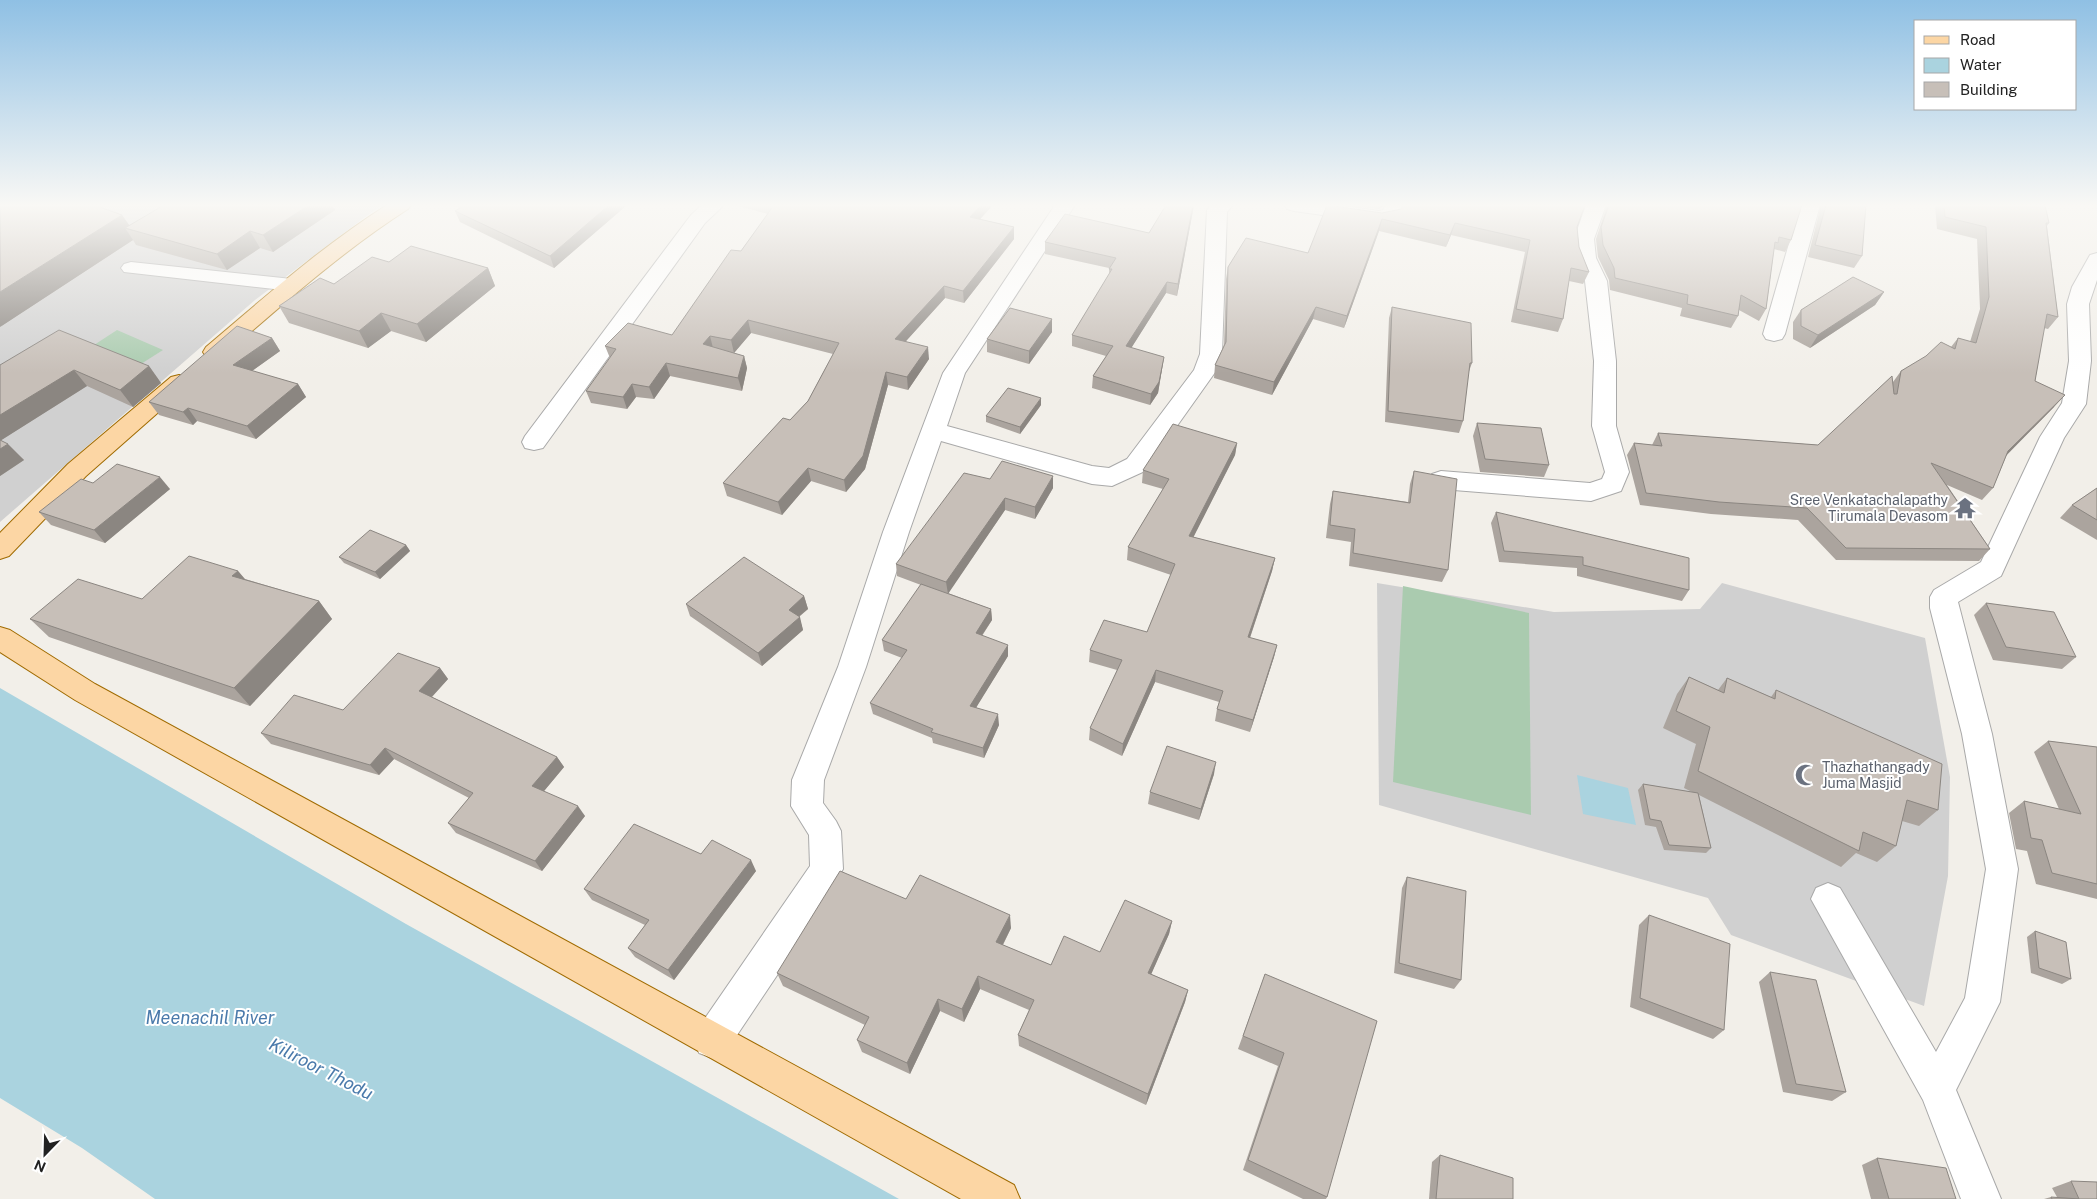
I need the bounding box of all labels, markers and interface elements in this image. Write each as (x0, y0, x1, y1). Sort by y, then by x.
legend (1914, 20, 2077, 110)
text: Road (1960, 31, 1996, 48)
text: Water (1960, 56, 2002, 73)
text: Building (1960, 81, 2018, 98)
place label: Sree Venkatachalapathy Tirumala Devasom (1790, 492, 1949, 524)
temple icon: Sree Venkatachalapathy Tirumala Devasom (1952, 495, 1978, 521)
place label: Thazhathangady Juma Masjid (1822, 759, 1930, 791)
mosque icon: Thazhathangady Juma Masjid (1793, 762, 1819, 788)
water label: Meenachil River (145, 1007, 275, 1028)
water label: Kiliroor Thodu (266, 1033, 377, 1104)
north arrow (20, 1129, 70, 1179)
text: N (32, 1156, 48, 1175)

